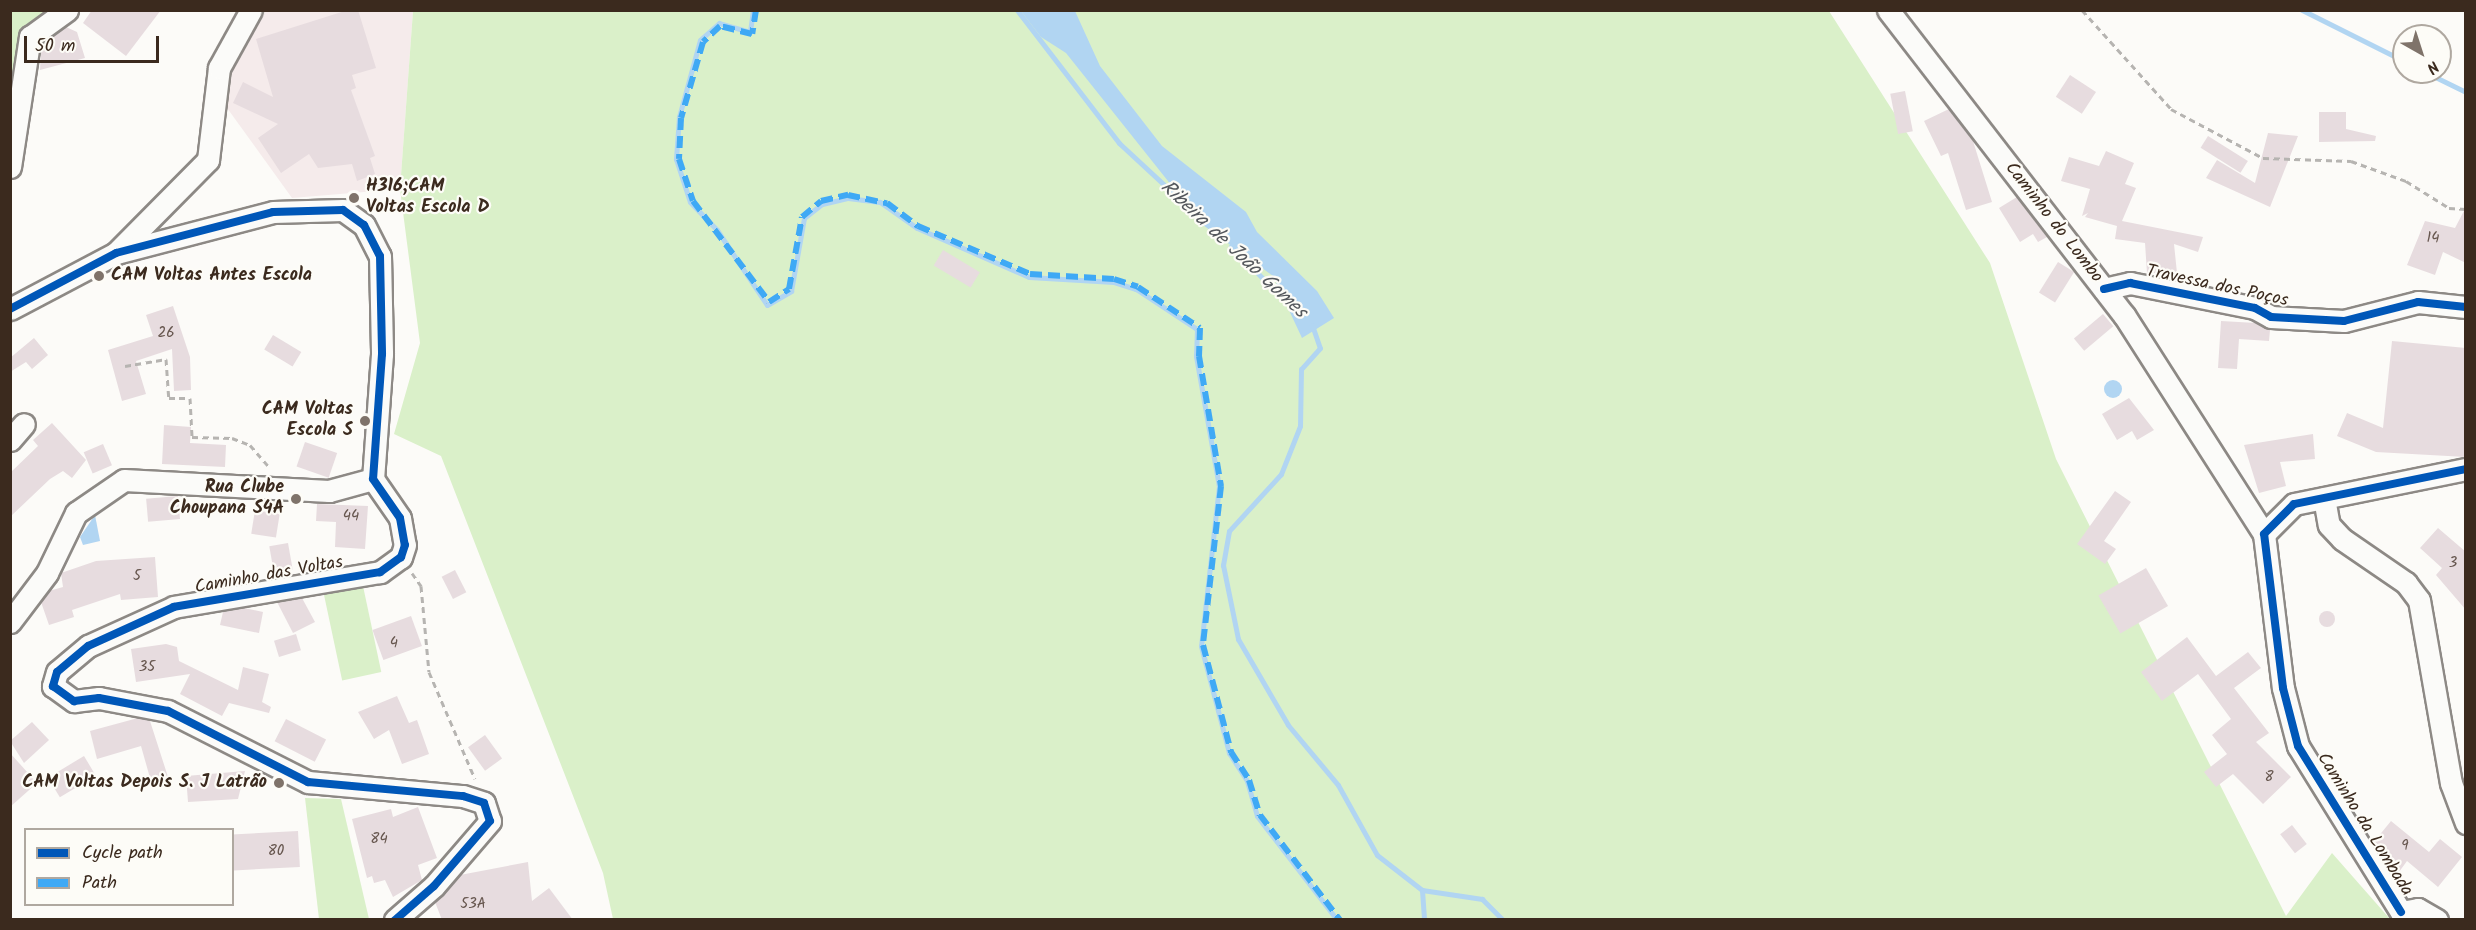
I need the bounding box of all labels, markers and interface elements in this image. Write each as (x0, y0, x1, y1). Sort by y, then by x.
scale bar (27, 24, 162, 62)
north arrow (2392, 24, 2452, 84)
text: 50 m (35, 32, 75, 61)
text: N (2421, 54, 2444, 80)
street label: Caminho do Lombo (1999, 159, 2107, 287)
water label: Ribeira de João Gomes (1155, 176, 1311, 324)
place label: H316;CAM Voltas Escola D (366, 177, 489, 219)
marker: H316;CAM Voltas Escola D (347, 191, 361, 205)
house number: 14 (2427, 230, 2439, 248)
street label: Travessa dos Poços (2144, 261, 2290, 313)
place label: CAM Voltas Antes Escola (111, 265, 312, 287)
marker: CAM Voltas Antes Escola (92, 269, 106, 283)
house number: 26 (157, 325, 175, 343)
place label: CAM Voltas Escola S (262, 400, 353, 442)
marker: CAM Voltas Escola S (358, 414, 372, 428)
place label: Rua Clube Choupana S4A (170, 478, 284, 520)
marker: Rua Clube Choupana S4A (289, 492, 303, 506)
house number: 44 (343, 508, 359, 526)
street label: Caminho das Voltas (193, 552, 345, 600)
house number: 3 (2449, 555, 2457, 573)
house number: 5 (133, 568, 141, 586)
house number: 4 (390, 635, 398, 653)
house number: 35 (139, 659, 155, 677)
street label: Caminho da Lombada (2311, 749, 2417, 901)
house number: 8 (2264, 769, 2274, 787)
place label: CAM Voltas Depois S. J Latrão (22, 772, 267, 794)
marker: CAM Voltas Depois S. J Latrão (272, 776, 286, 790)
legend (24, 828, 234, 906)
house number: 84 (370, 831, 388, 849)
house number: 9 (2401, 838, 2409, 856)
text: Cycle path (82, 839, 163, 868)
house number: 80 (268, 843, 284, 861)
text: Path (82, 869, 117, 898)
house number: 53A (460, 896, 486, 914)

